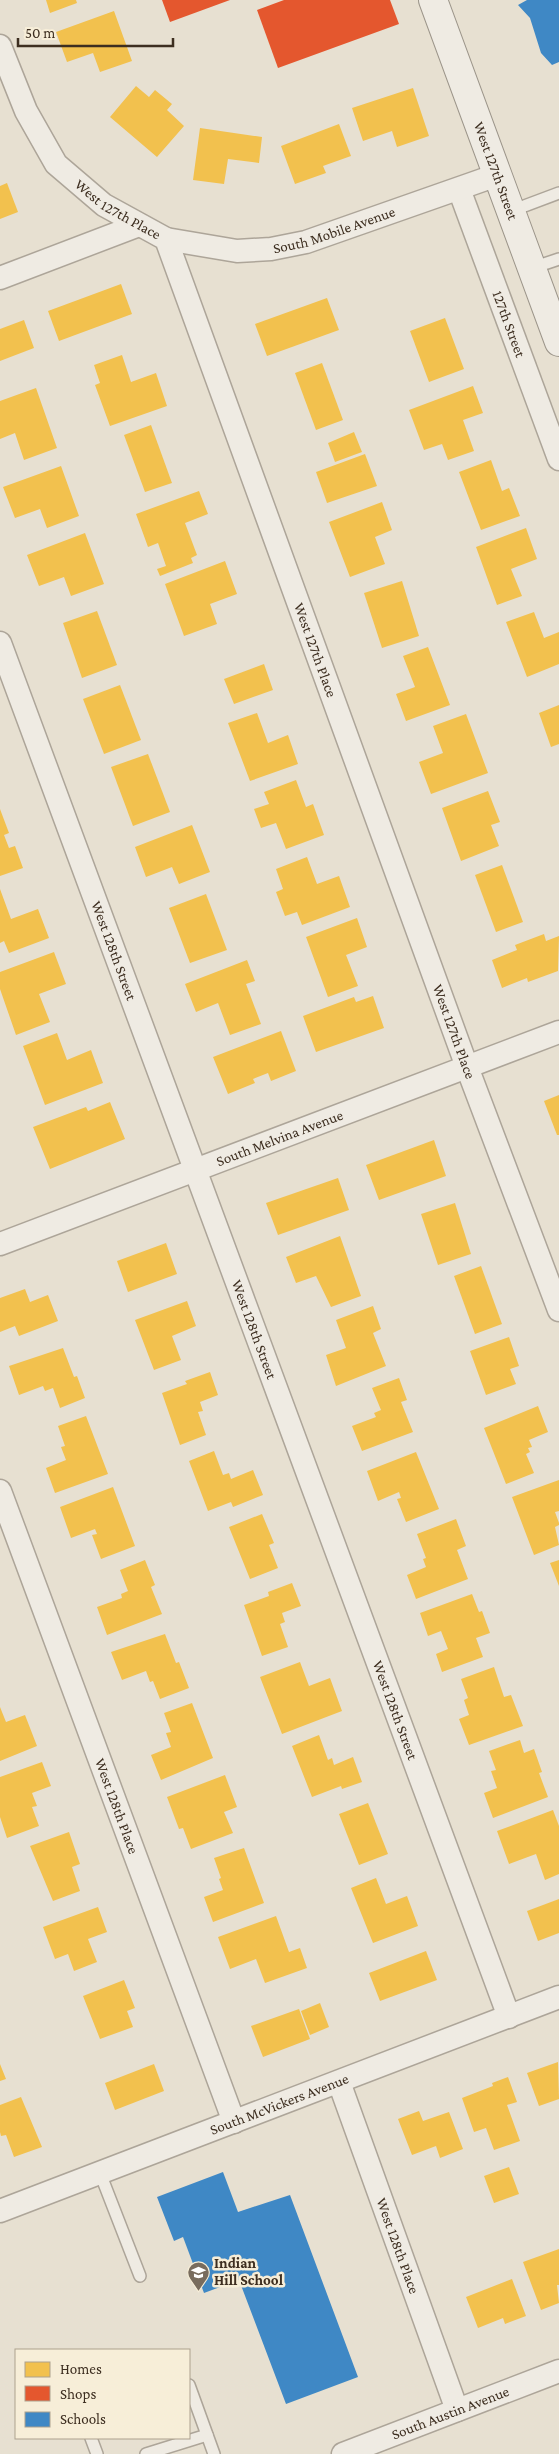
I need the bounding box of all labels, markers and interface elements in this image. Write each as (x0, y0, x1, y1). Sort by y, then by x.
scale bar (18, 15, 172, 47)
text: 50 m (25, 25, 55, 41)
street label: West 127th Street (471, 120, 522, 223)
street label: West 127th Place (72, 176, 164, 243)
street label: South Mobile Avenue (272, 203, 398, 256)
street label: 127th Street (489, 289, 529, 361)
street label: West 127th Place (291, 601, 340, 700)
street label: West 128th Street (88, 899, 140, 1003)
street label: West 127th Place (430, 982, 479, 1081)
street label: South Melvina Avenue (214, 1107, 346, 1169)
street label: West 128th Street (229, 1278, 280, 1382)
street label: West 128th Street (370, 1658, 421, 1763)
street label: West 128th Place (92, 1756, 142, 1856)
street label: South McVickers Avenue (208, 2070, 351, 2138)
street label: West 128th Place (373, 2196, 423, 2296)
place label: Indian Hill School (214, 2255, 284, 2288)
school or university icon: Indian Hill School (186, 2260, 210, 2291)
legend (15, 2349, 190, 2439)
text: Homes (60, 2361, 102, 2377)
street label: South Austin Avenue (389, 2383, 512, 2443)
text: Shops (60, 2386, 96, 2403)
text: Schools (60, 2411, 106, 2427)

